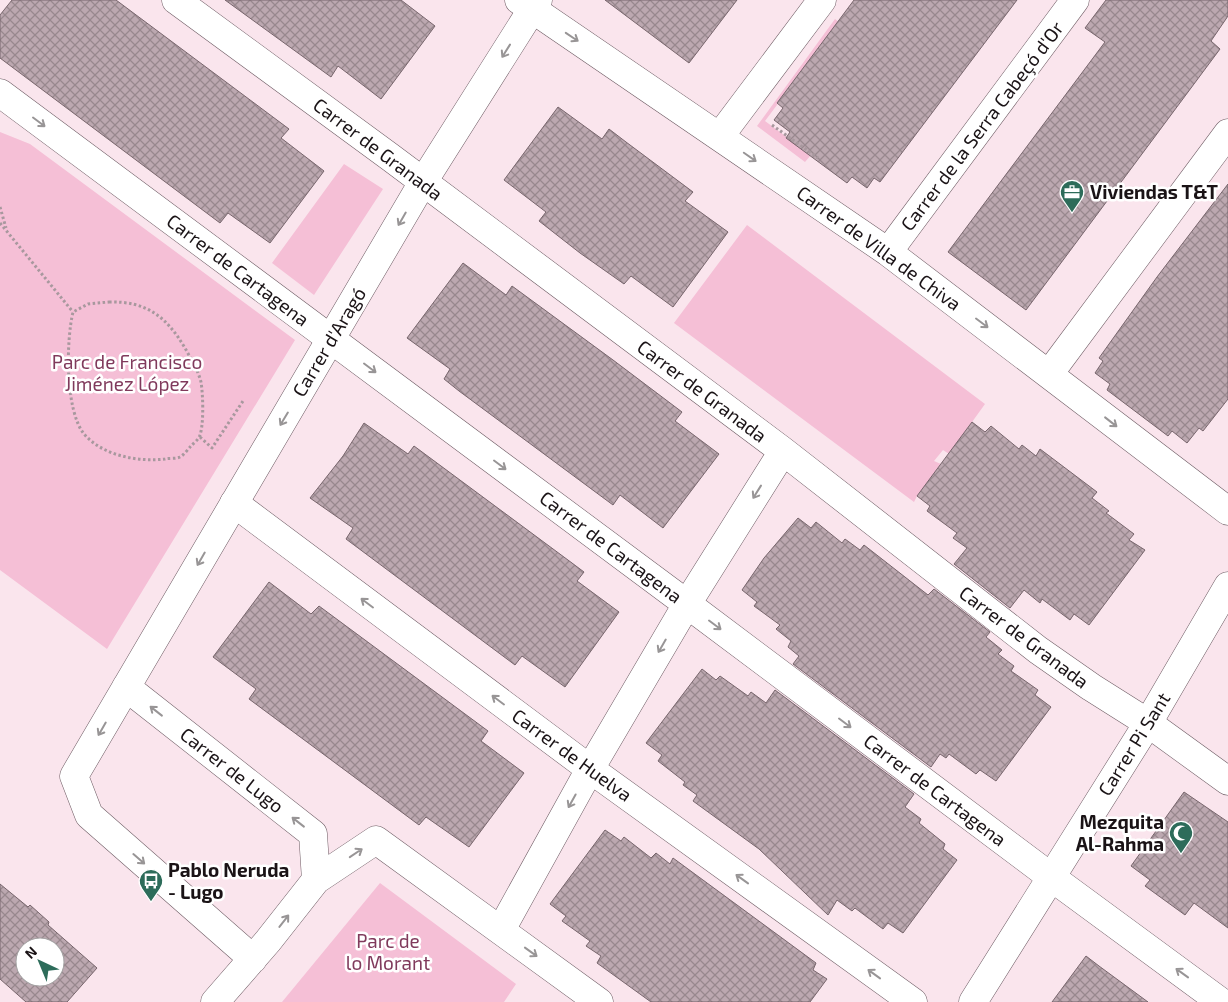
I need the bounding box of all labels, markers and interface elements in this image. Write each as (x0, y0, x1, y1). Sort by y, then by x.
street label: Carrer de la Serra Cabeçó d'Or (895, 16, 1069, 235)
one-way arrow (565, 32, 579, 42)
one-way arrow (501, 43, 511, 57)
street label: Carrer de Granada (309, 92, 448, 205)
one-way arrow (32, 117, 46, 127)
one-way arrow (743, 152, 757, 162)
office icon: Viviendas T&T (1059, 179, 1085, 213)
street label: Carrer de Villa de Chiva (793, 180, 966, 315)
place label: Viviendas T&T (1090, 180, 1218, 203)
street label: Carrer de Cartagena (163, 209, 314, 331)
one-way arrow (396, 211, 406, 225)
street label: Carrer d'Aragó (287, 283, 370, 400)
one-way arrow (975, 318, 989, 328)
street label: Carrer de Granada (633, 334, 772, 447)
park label: Parc de Francisco Jiménez López (52, 350, 202, 395)
one-way arrow (363, 363, 376, 374)
one-way arrow (278, 411, 288, 425)
one-way arrow (1104, 416, 1117, 427)
one-way arrow (493, 460, 507, 470)
one-way arrow (751, 485, 761, 499)
street label: Carrer de Cartagena (536, 486, 687, 608)
one-way arrow (196, 551, 206, 566)
street label: Carrer de Granada (955, 580, 1094, 693)
one-way arrow (361, 598, 374, 609)
one-way arrow (708, 620, 722, 630)
one-way arrow (657, 638, 667, 652)
street label: Carrer Pi Sant (1093, 688, 1174, 800)
one-way arrow (492, 695, 505, 706)
street label: Carrer de Huelva (508, 703, 637, 806)
one-way arrow (150, 705, 163, 716)
one-way arrow (838, 717, 851, 728)
one-way arrow (96, 721, 106, 736)
street label: Carrer de Lugo (176, 722, 289, 817)
street label: Carrer de Cartagena (860, 729, 1011, 851)
one-way arrow (567, 794, 577, 809)
place label: Mezquita Al-Rahma (1076, 810, 1164, 855)
one-way arrow (292, 816, 305, 827)
mosque icon: Mezquita Al-Rahma (1168, 820, 1194, 854)
one-way arrow (349, 848, 363, 858)
one-way arrow (133, 853, 146, 865)
place label: Pablo Neruda - Lugo (168, 858, 289, 903)
bus stop icon: Pablo Neruda - Lugo (138, 868, 164, 902)
one-way arrow (736, 873, 749, 884)
one-way arrow (278, 915, 289, 928)
park label: Parc de lo Morant (346, 929, 430, 974)
north arrow (15, 937, 65, 987)
text: N (21, 943, 40, 962)
one-way arrow (524, 947, 538, 957)
one-way arrow (868, 968, 881, 979)
one-way arrow (1175, 968, 1189, 978)

